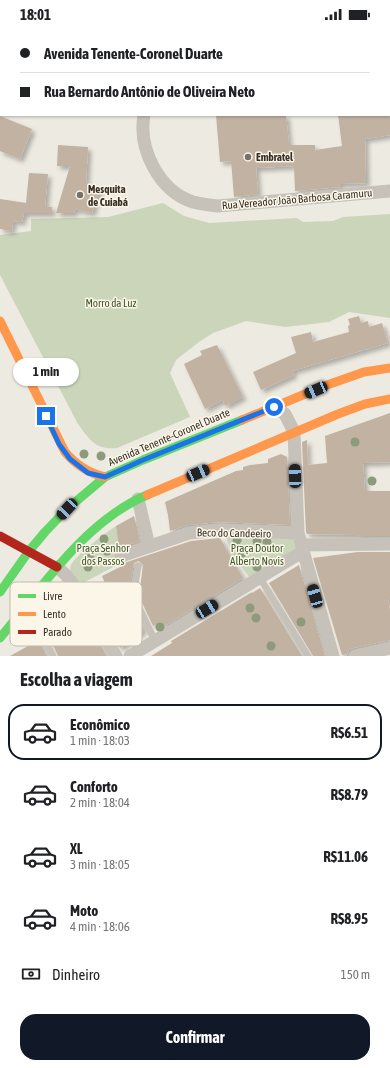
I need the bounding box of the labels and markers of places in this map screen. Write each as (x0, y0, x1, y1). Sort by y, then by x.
place label: Embratel (256, 151, 294, 163)
marker: Embratel (243, 152, 253, 162)
place label: Mesquita de Cuiabá (88, 183, 128, 208)
marker: Mesquita de Cuiabá (75, 190, 85, 200)

